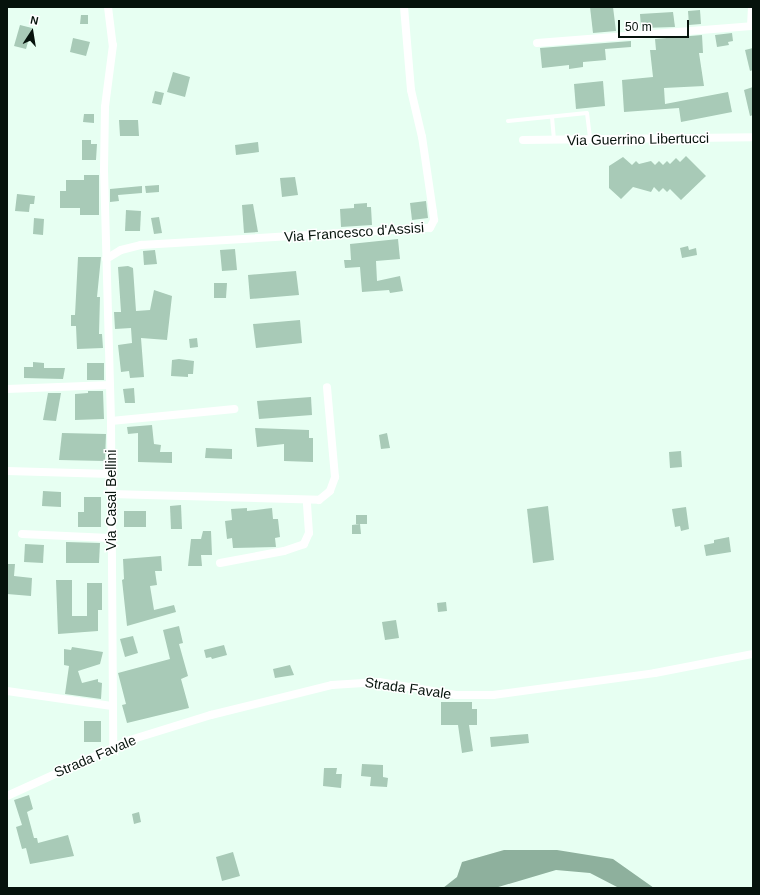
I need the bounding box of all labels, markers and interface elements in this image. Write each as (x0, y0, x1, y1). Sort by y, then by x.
north arrow (12, 12, 52, 52)
scale bar (620, 12, 691, 38)
text: N (29, 14, 40, 27)
text: 50 m (625, 20, 652, 34)
street label: Via Guerrino Libertucci (567, 129, 709, 149)
street label: Via Francesco d'Assisi (284, 219, 424, 245)
street label: Via Casal Bellini (103, 450, 119, 550)
street label: Strada Favale (364, 674, 452, 702)
street label: Strada Favale (52, 731, 138, 781)

